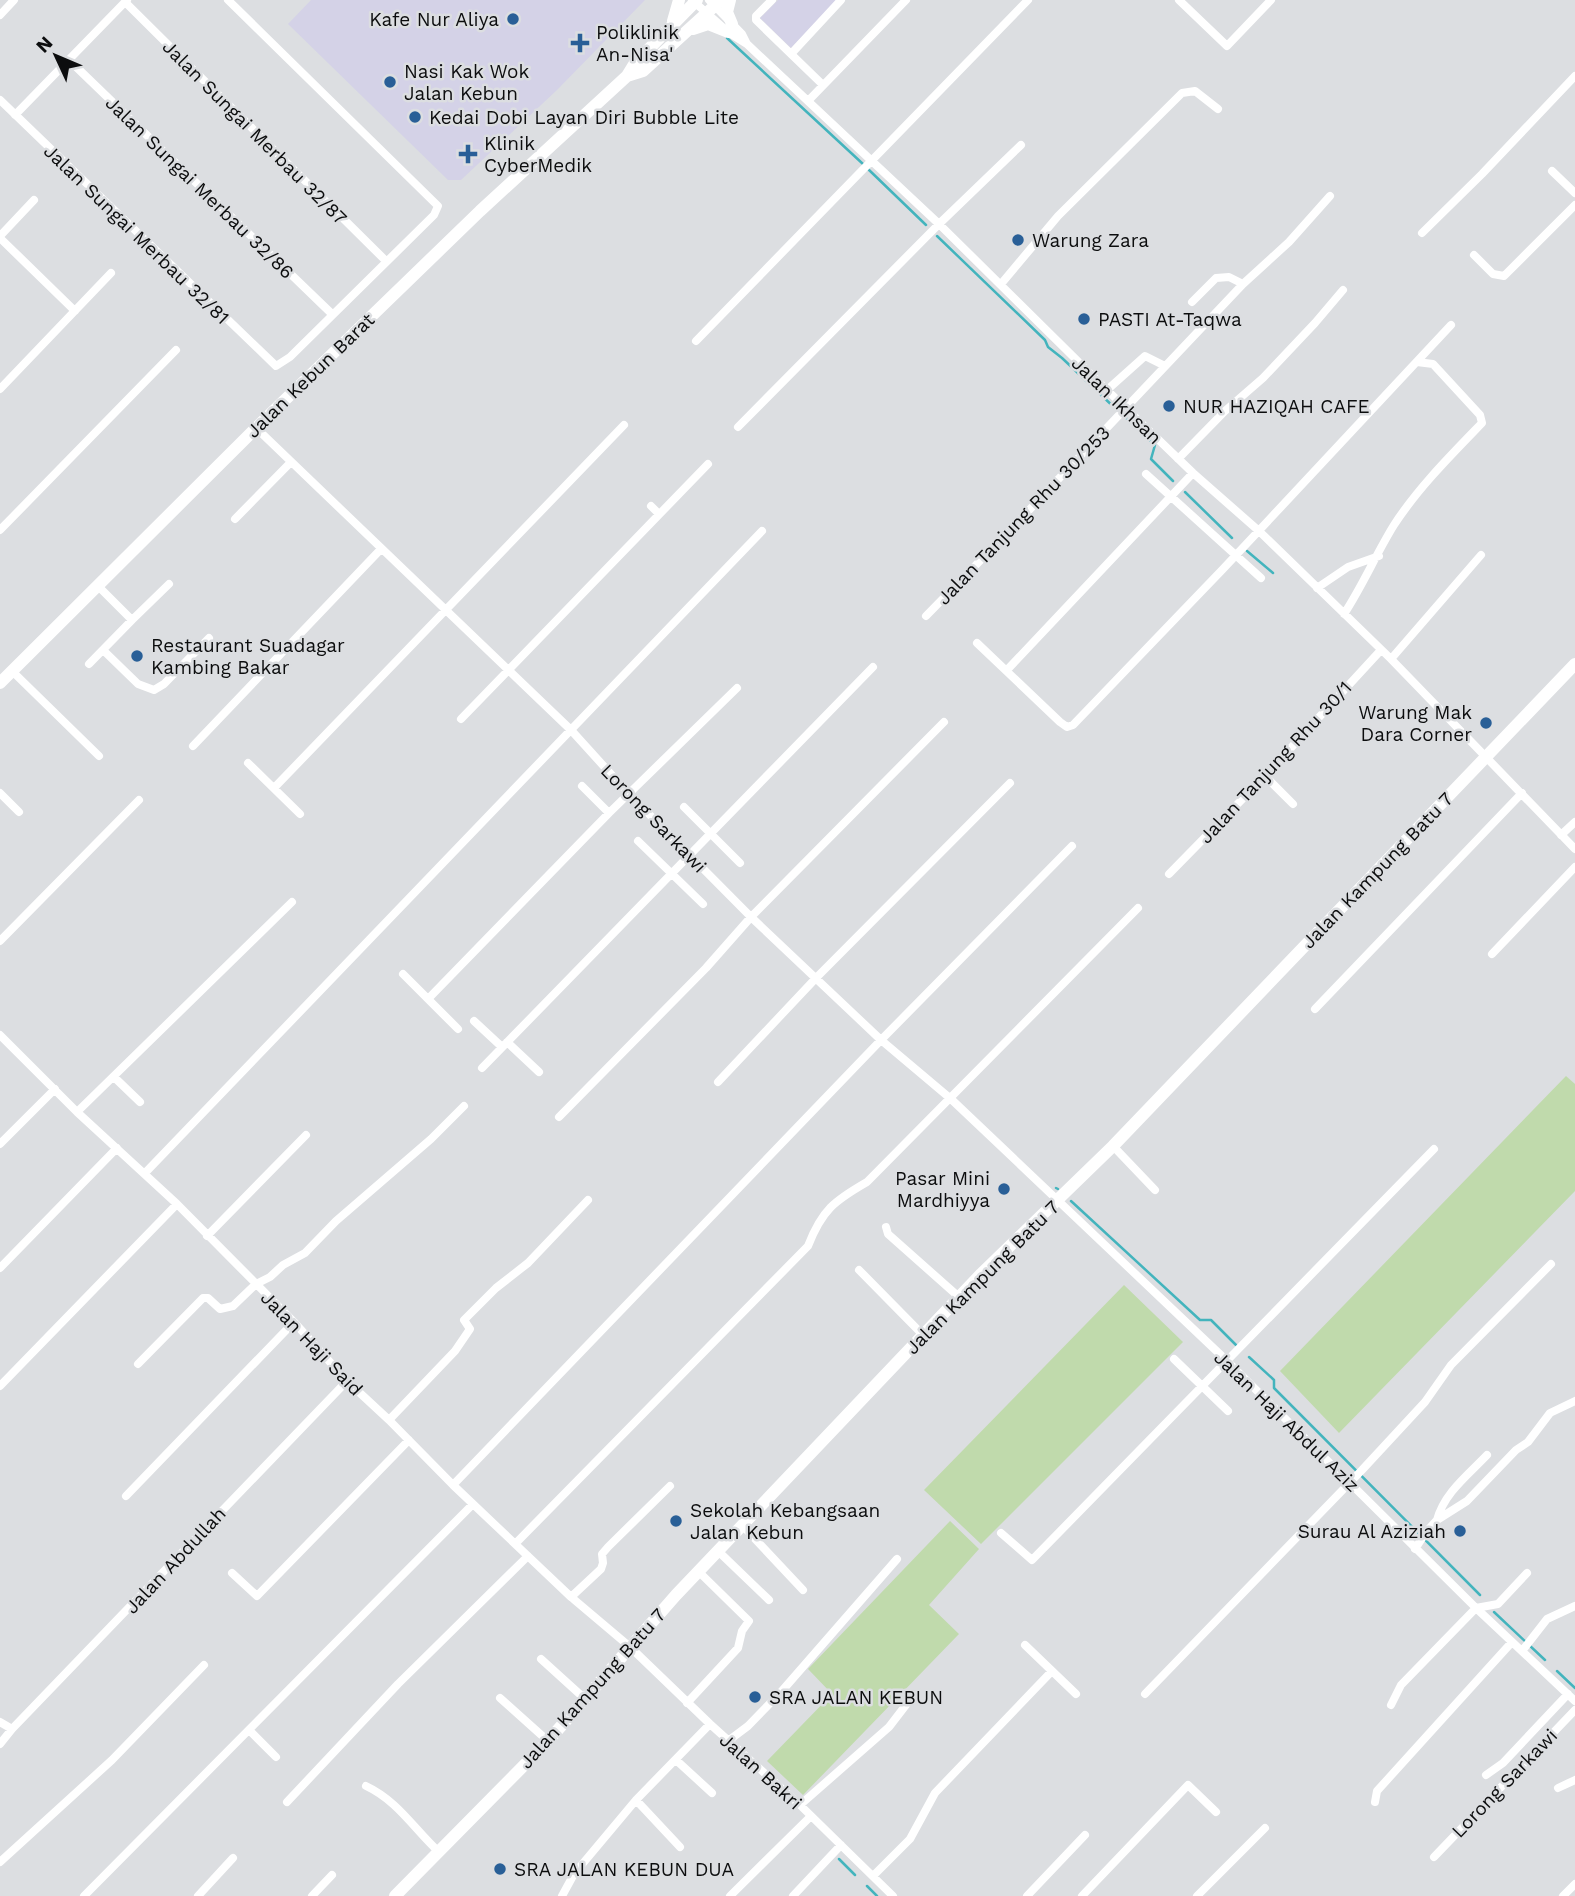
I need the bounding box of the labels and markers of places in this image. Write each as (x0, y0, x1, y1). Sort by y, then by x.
place label: Kafe Nur Aliya (369, 8, 499, 31)
marker: Kafe Nur Aliya (505, 11, 521, 27)
place label: Poliklinik An-Nisa' (596, 21, 679, 66)
marker: Poliklinik An-Nisa' (570, 33, 590, 53)
place label: Nasi Kak Wok Jalan Kebun (404, 60, 529, 105)
marker: Nasi Kak Wok Jalan Kebun (382, 74, 398, 90)
place label: Kedai Dobi Layan Diri Bubble Lite (429, 106, 739, 129)
marker: Kedai Dobi Layan Diri Bubble Lite (407, 109, 423, 125)
place label: Klinik CyberMedik (484, 132, 592, 177)
marker: Klinik CyberMedik (458, 144, 478, 164)
place label: Warung Zara (1032, 229, 1149, 252)
marker: Warung Zara (1010, 232, 1026, 248)
place label: PASTI At-Taqwa (1098, 308, 1242, 331)
marker: PASTI At-Taqwa (1076, 311, 1092, 327)
place label: NUR HAZIQAH CAFE (1183, 395, 1370, 418)
marker: NUR HAZIQAH CAFE (1161, 398, 1177, 414)
place label: Restaurant Suadagar Kambing Bakar (151, 634, 345, 679)
marker: Restaurant Suadagar Kambing Bakar (129, 648, 145, 664)
place label: Warung Mak Dara Corner (1358, 701, 1472, 746)
marker: Warung Mak Dara Corner (1478, 715, 1494, 731)
place label: Pasar Mini Mardhiyya (895, 1167, 990, 1212)
marker: Pasar Mini Mardhiyya (996, 1181, 1012, 1197)
place label: Sekolah Kebangsaan Jalan Kebun (690, 1499, 880, 1544)
marker: Sekolah Kebangsaan Jalan Kebun (668, 1513, 684, 1529)
place label: Surau Al Aziziah (1298, 1520, 1446, 1543)
marker: Surau Al Aziziah (1452, 1523, 1468, 1539)
place label: SRA JALAN KEBUN (769, 1686, 943, 1709)
marker: SRA JALAN KEBUN (747, 1689, 763, 1705)
place label: SRA JALAN KEBUN DUA (514, 1858, 734, 1881)
marker: SRA JALAN KEBUN DUA (492, 1861, 508, 1877)

